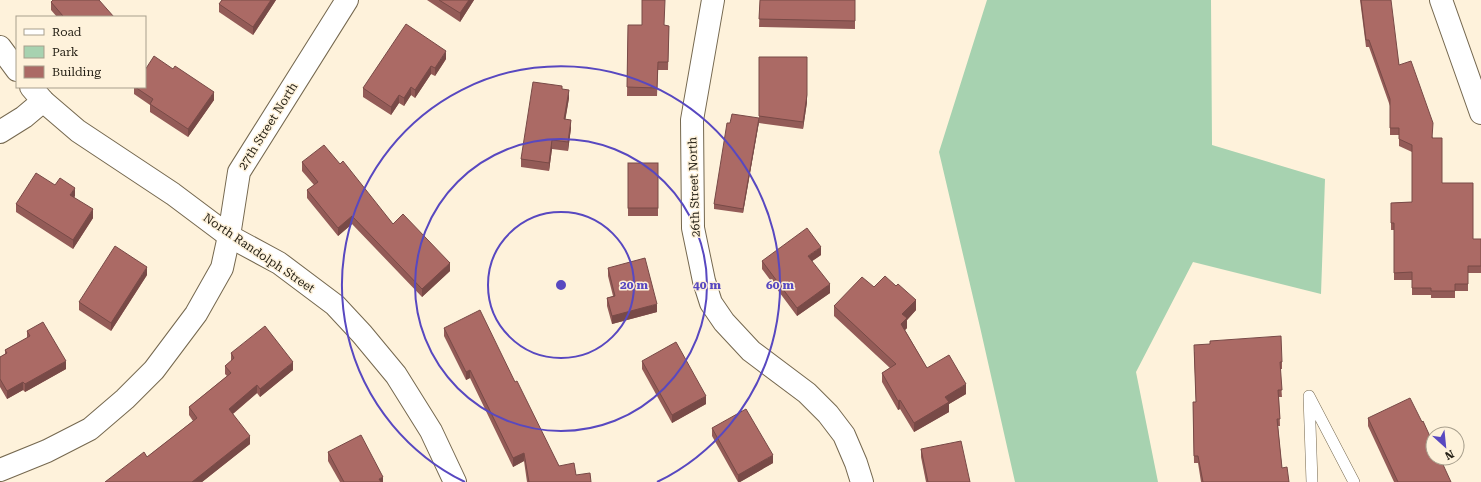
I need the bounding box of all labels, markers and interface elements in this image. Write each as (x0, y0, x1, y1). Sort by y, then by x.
legend (16, 16, 146, 88)
text: Road (52, 25, 82, 39)
text: Park (52, 45, 79, 59)
text: Building (52, 65, 101, 79)
street label: 27th Street North (235, 80, 301, 172)
street label: 26th Street North (685, 136, 703, 237)
street label: North Randolph Street (201, 210, 318, 296)
centre of rings (554, 278, 568, 292)
text: 20 m (620, 278, 648, 292)
text: 40 m (693, 278, 721, 292)
text: 60 m (766, 278, 794, 292)
north arrow (1425, 426, 1465, 466)
text: N (1442, 447, 1456, 462)

